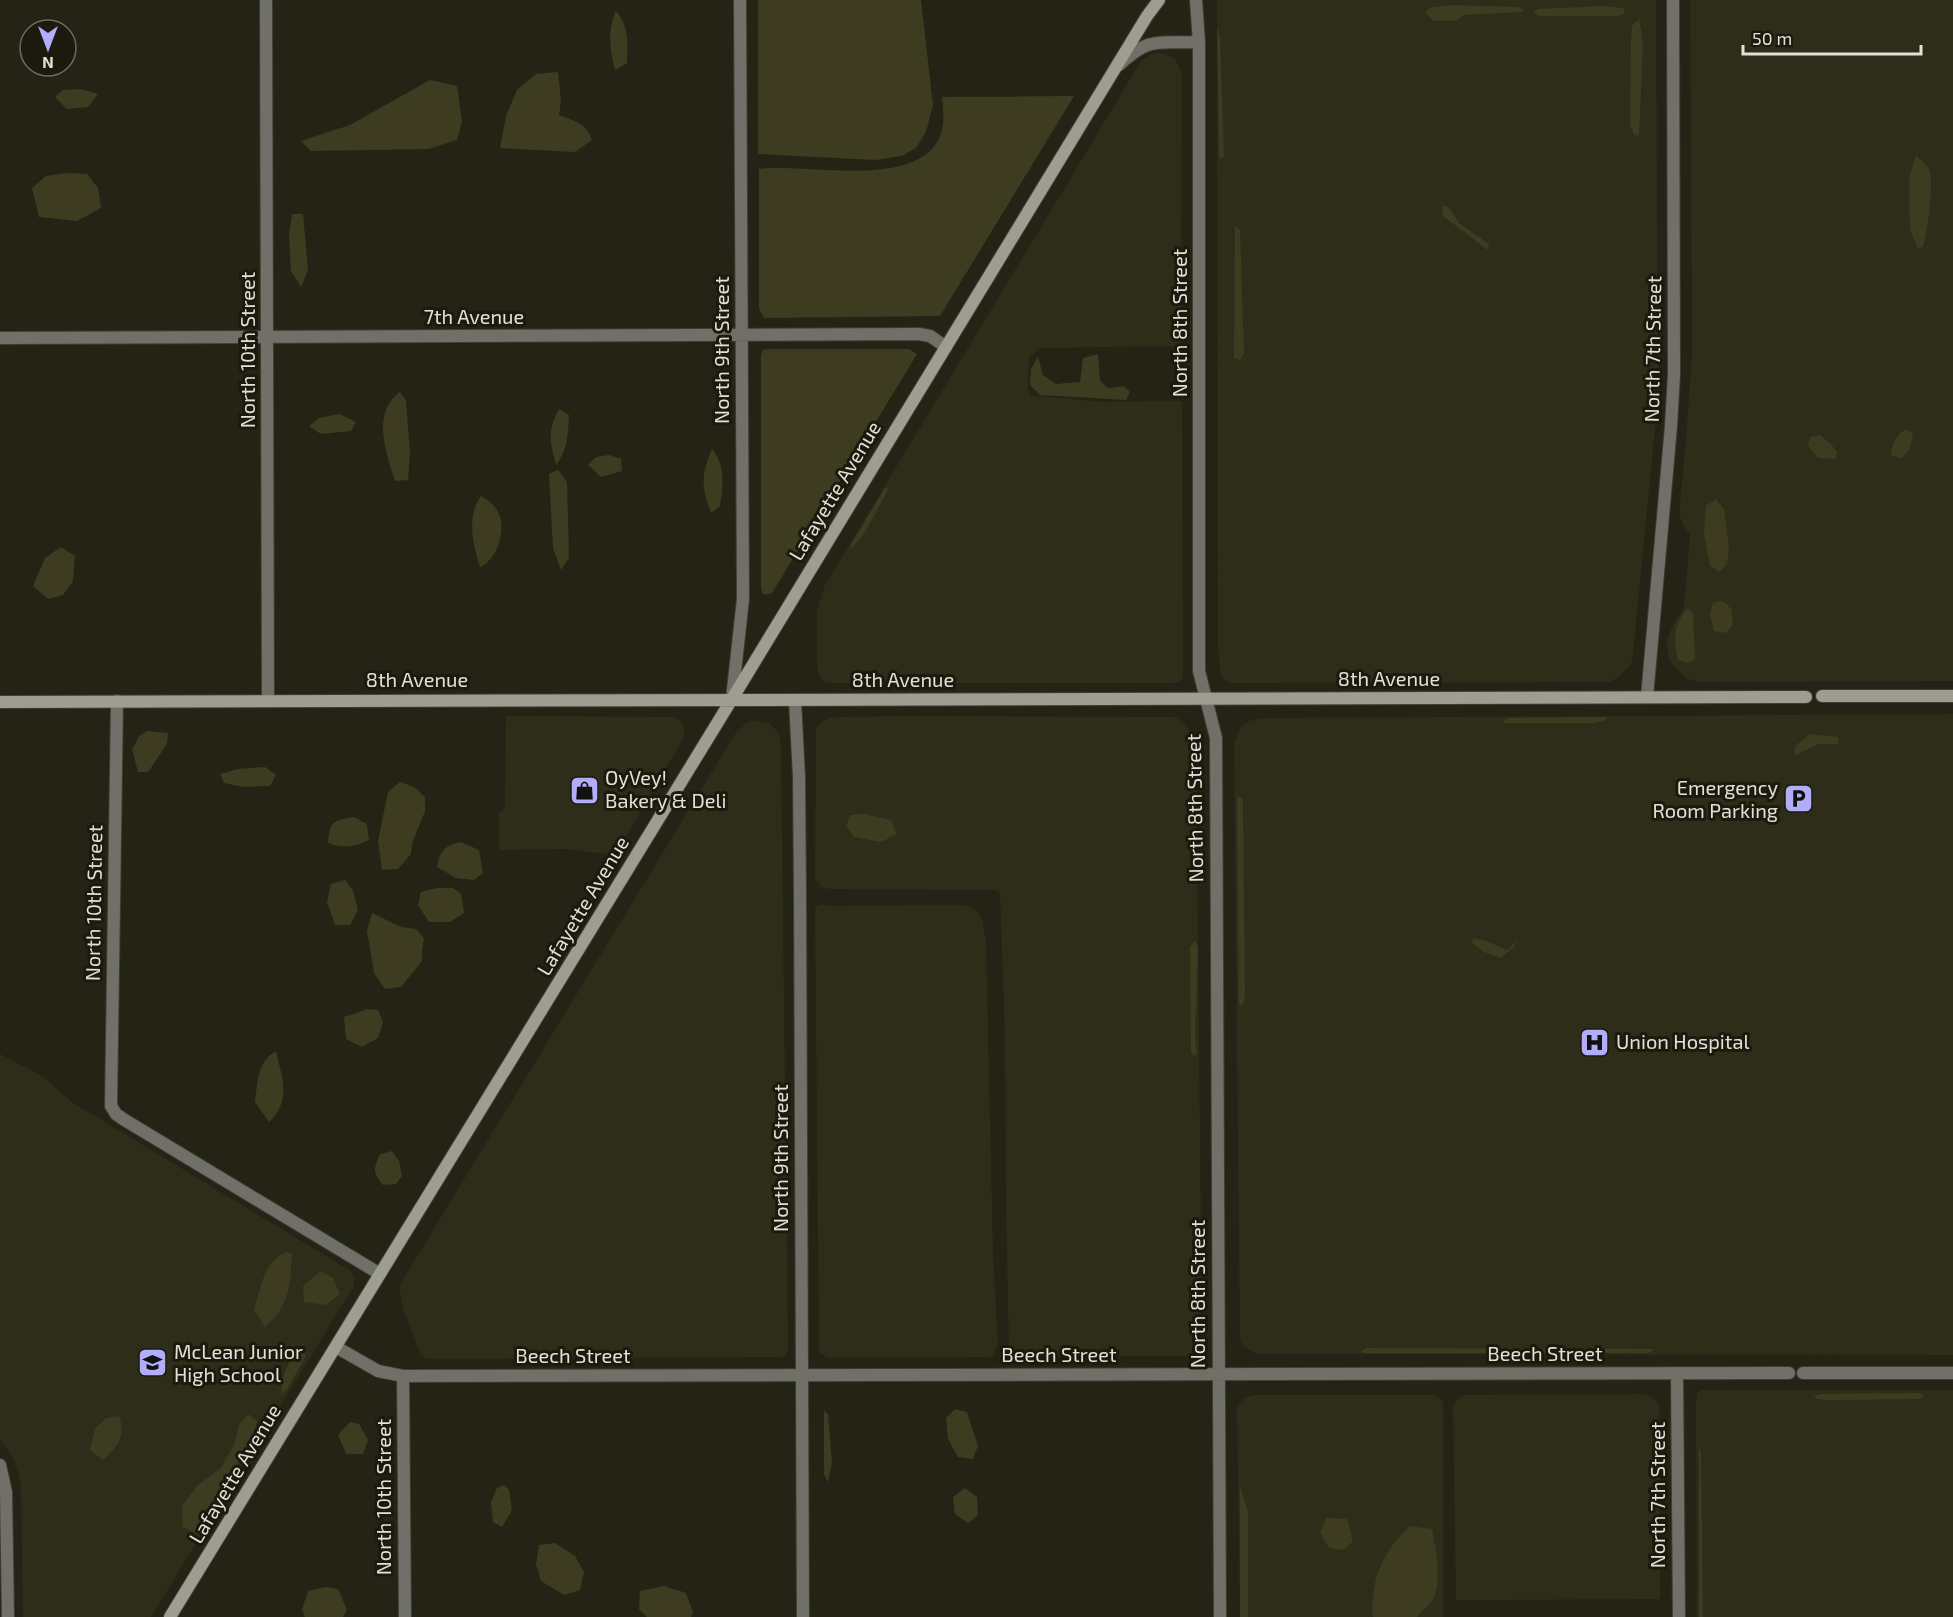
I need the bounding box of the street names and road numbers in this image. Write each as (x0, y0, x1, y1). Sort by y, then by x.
street label: North 8th Street (1167, 248, 1191, 397)
street label: North 10th Street (235, 271, 259, 428)
street label: North 7th Street (1639, 275, 1665, 423)
street label: North 9th Street (709, 276, 733, 424)
street label: 7th Avenue (424, 304, 524, 328)
street label: Lafayette Avenue (783, 417, 885, 564)
street label: 8th Avenue (1338, 666, 1440, 690)
street label: 8th Avenue (366, 667, 468, 691)
street label: 8th Avenue (852, 667, 954, 691)
street label: North 8th Street (1181, 733, 1207, 883)
street label: North 10th Street (80, 824, 106, 981)
street label: Lafayette Avenue (531, 832, 633, 979)
street label: North 9th Street (768, 1084, 792, 1232)
street label: North 8th Street (1185, 1219, 1209, 1368)
street label: Beech Street (1487, 1341, 1603, 1365)
street label: Beech Street (1001, 1342, 1117, 1366)
street label: Beech Street (515, 1343, 631, 1367)
street label: Lafayette Avenue (183, 1400, 285, 1547)
street label: North 10th Street (371, 1418, 395, 1575)
street label: North 7th Street (1645, 1421, 1669, 1568)

